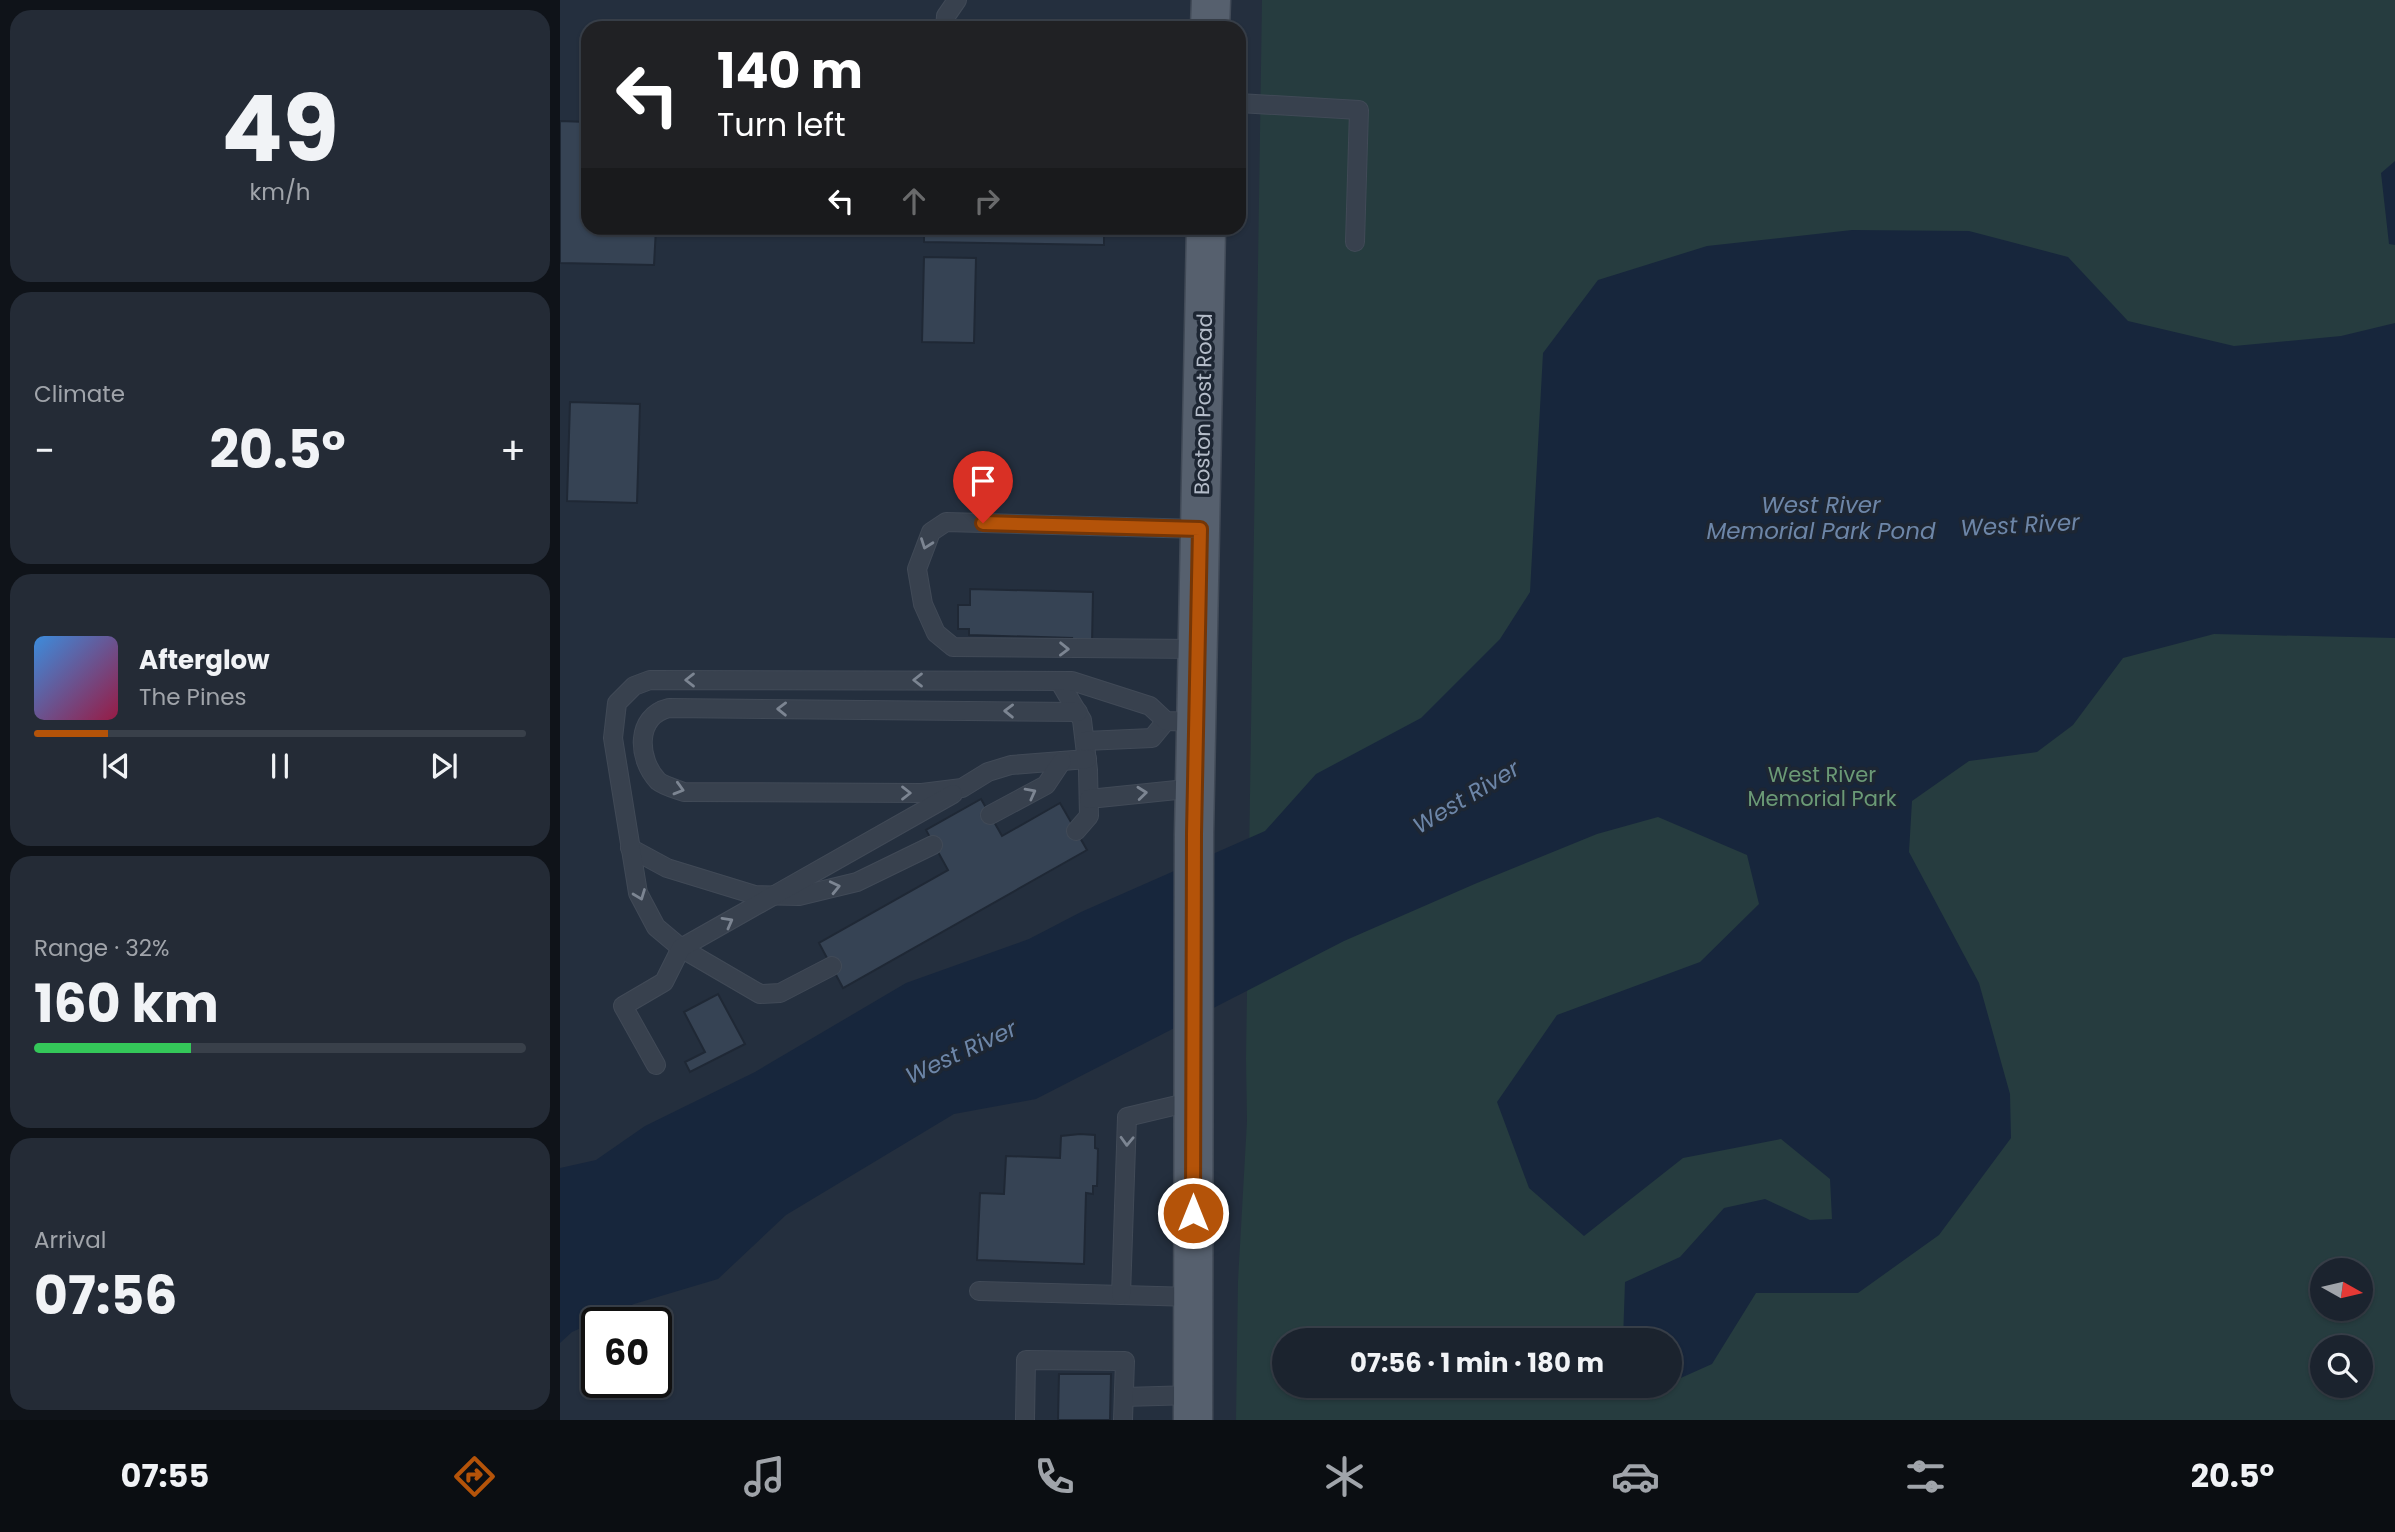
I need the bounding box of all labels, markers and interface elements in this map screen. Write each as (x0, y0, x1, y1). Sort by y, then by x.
text: 140 m (717, 37, 863, 105)
icon: left (602, 49, 693, 140)
text: 49 (221, 65, 339, 193)
text: Turn left (717, 102, 846, 147)
text: km/h (249, 176, 311, 208)
icon: left (822, 182, 860, 220)
icon: ahead (895, 182, 933, 220)
icon: right (968, 182, 1006, 220)
street label: Boston Post Road (1187, 313, 1219, 495)
text: Climate (34, 378, 125, 410)
text: 20.5° (209, 413, 346, 486)
text: − (34, 424, 55, 477)
text: + (500, 424, 526, 477)
pin (953, 451, 1013, 523)
icon: arrive (964, 462, 1002, 500)
water label: West River Memorial Park Pond (1706, 489, 1936, 547)
water label: West River (1960, 506, 2082, 544)
one-way arrow (920, 538, 934, 550)
one-way arrow (1060, 641, 1070, 657)
text: Afterglow (139, 642, 270, 678)
one-way arrow (684, 672, 695, 688)
one-way arrow (912, 672, 922, 688)
text: The Pines (139, 681, 247, 713)
one-way arrow (776, 701, 787, 717)
one-way arrow (1004, 704, 1015, 719)
icon: previous (97, 747, 135, 785)
icon: pause (261, 747, 299, 785)
icon: next (425, 747, 463, 785)
water label: West River (1407, 752, 1527, 841)
park label: West River Memorial Park (1747, 760, 1897, 813)
one-way arrow (673, 780, 685, 795)
one-way arrow (901, 785, 912, 801)
one-way arrow (1136, 786, 1148, 801)
one-way arrow (1023, 788, 1036, 802)
one-way arrow (829, 881, 841, 895)
one-way arrow (632, 888, 646, 900)
one-way arrow (720, 917, 733, 930)
text: Range · 32% (34, 932, 169, 964)
text: 160 km (34, 967, 219, 1040)
water label: West River (900, 1012, 1023, 1092)
one-way arrow (1119, 1136, 1134, 1147)
position arrow (1156, 1176, 1230, 1250)
text: Arrival (34, 1224, 106, 1256)
north arrow (2310, 1258, 2373, 1321)
map controls (2310, 1258, 2373, 1398)
text: 07:56 (34, 1259, 177, 1332)
speed limit sign: 60 (581, 1307, 672, 1398)
button: search (2310, 1335, 2373, 1398)
text: 07:56 · 1 min · 180 m (1350, 1345, 1604, 1381)
icon: directions (450, 1452, 499, 1501)
icon: music (740, 1452, 789, 1501)
icon: phone (1030, 1452, 1079, 1501)
icon: climate (1320, 1452, 1369, 1501)
icon: car (1611, 1452, 1660, 1501)
icon: filters (1901, 1452, 1950, 1501)
text: 07:55 (121, 1453, 209, 1498)
text: 20.5° (2191, 1453, 2274, 1498)

